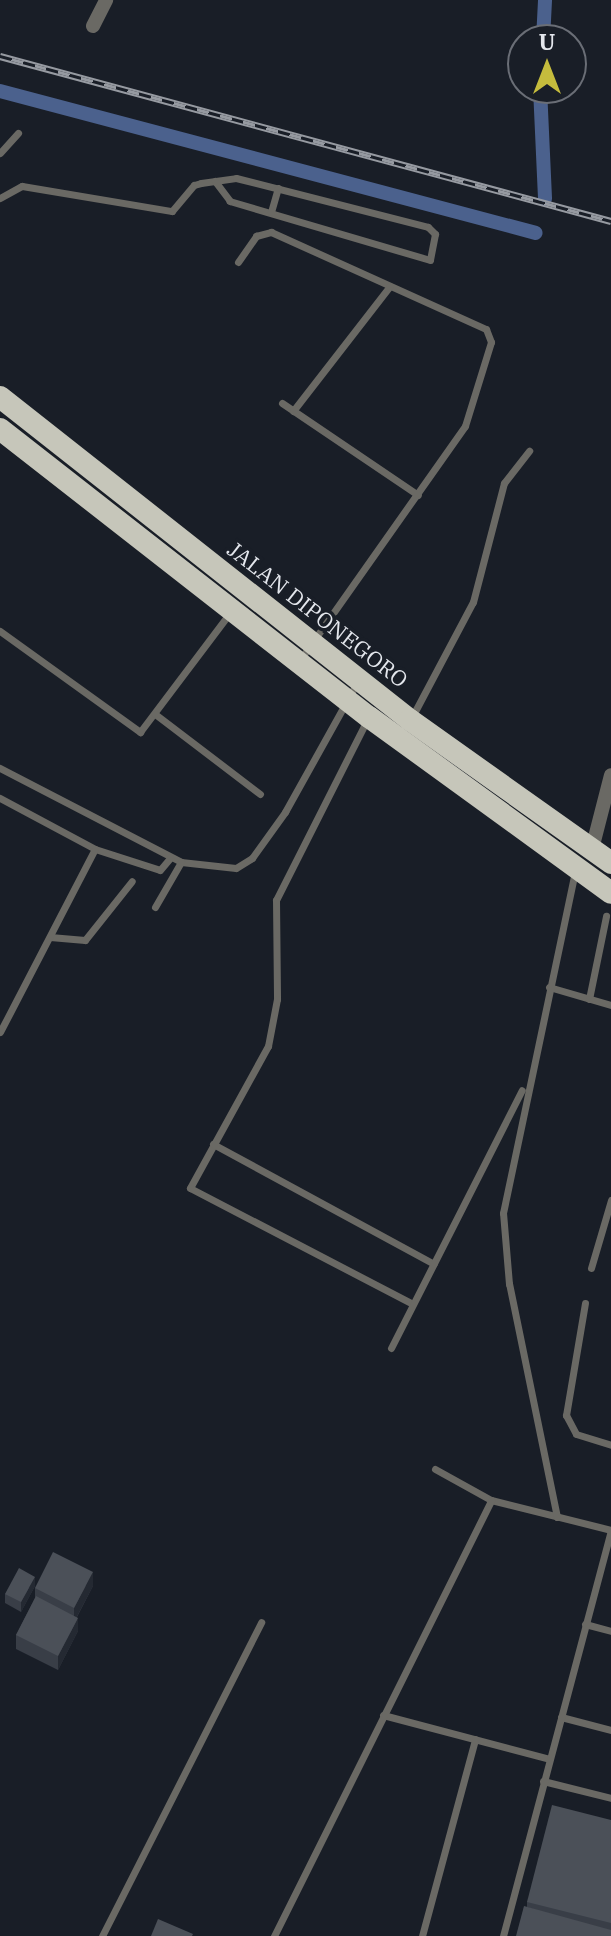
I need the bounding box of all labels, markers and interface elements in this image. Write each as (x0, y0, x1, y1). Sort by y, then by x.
north arrow (507, 24, 587, 104)
text: U (539, 27, 555, 56)
street label: JALAN DIPONEGORO (223, 535, 413, 693)

